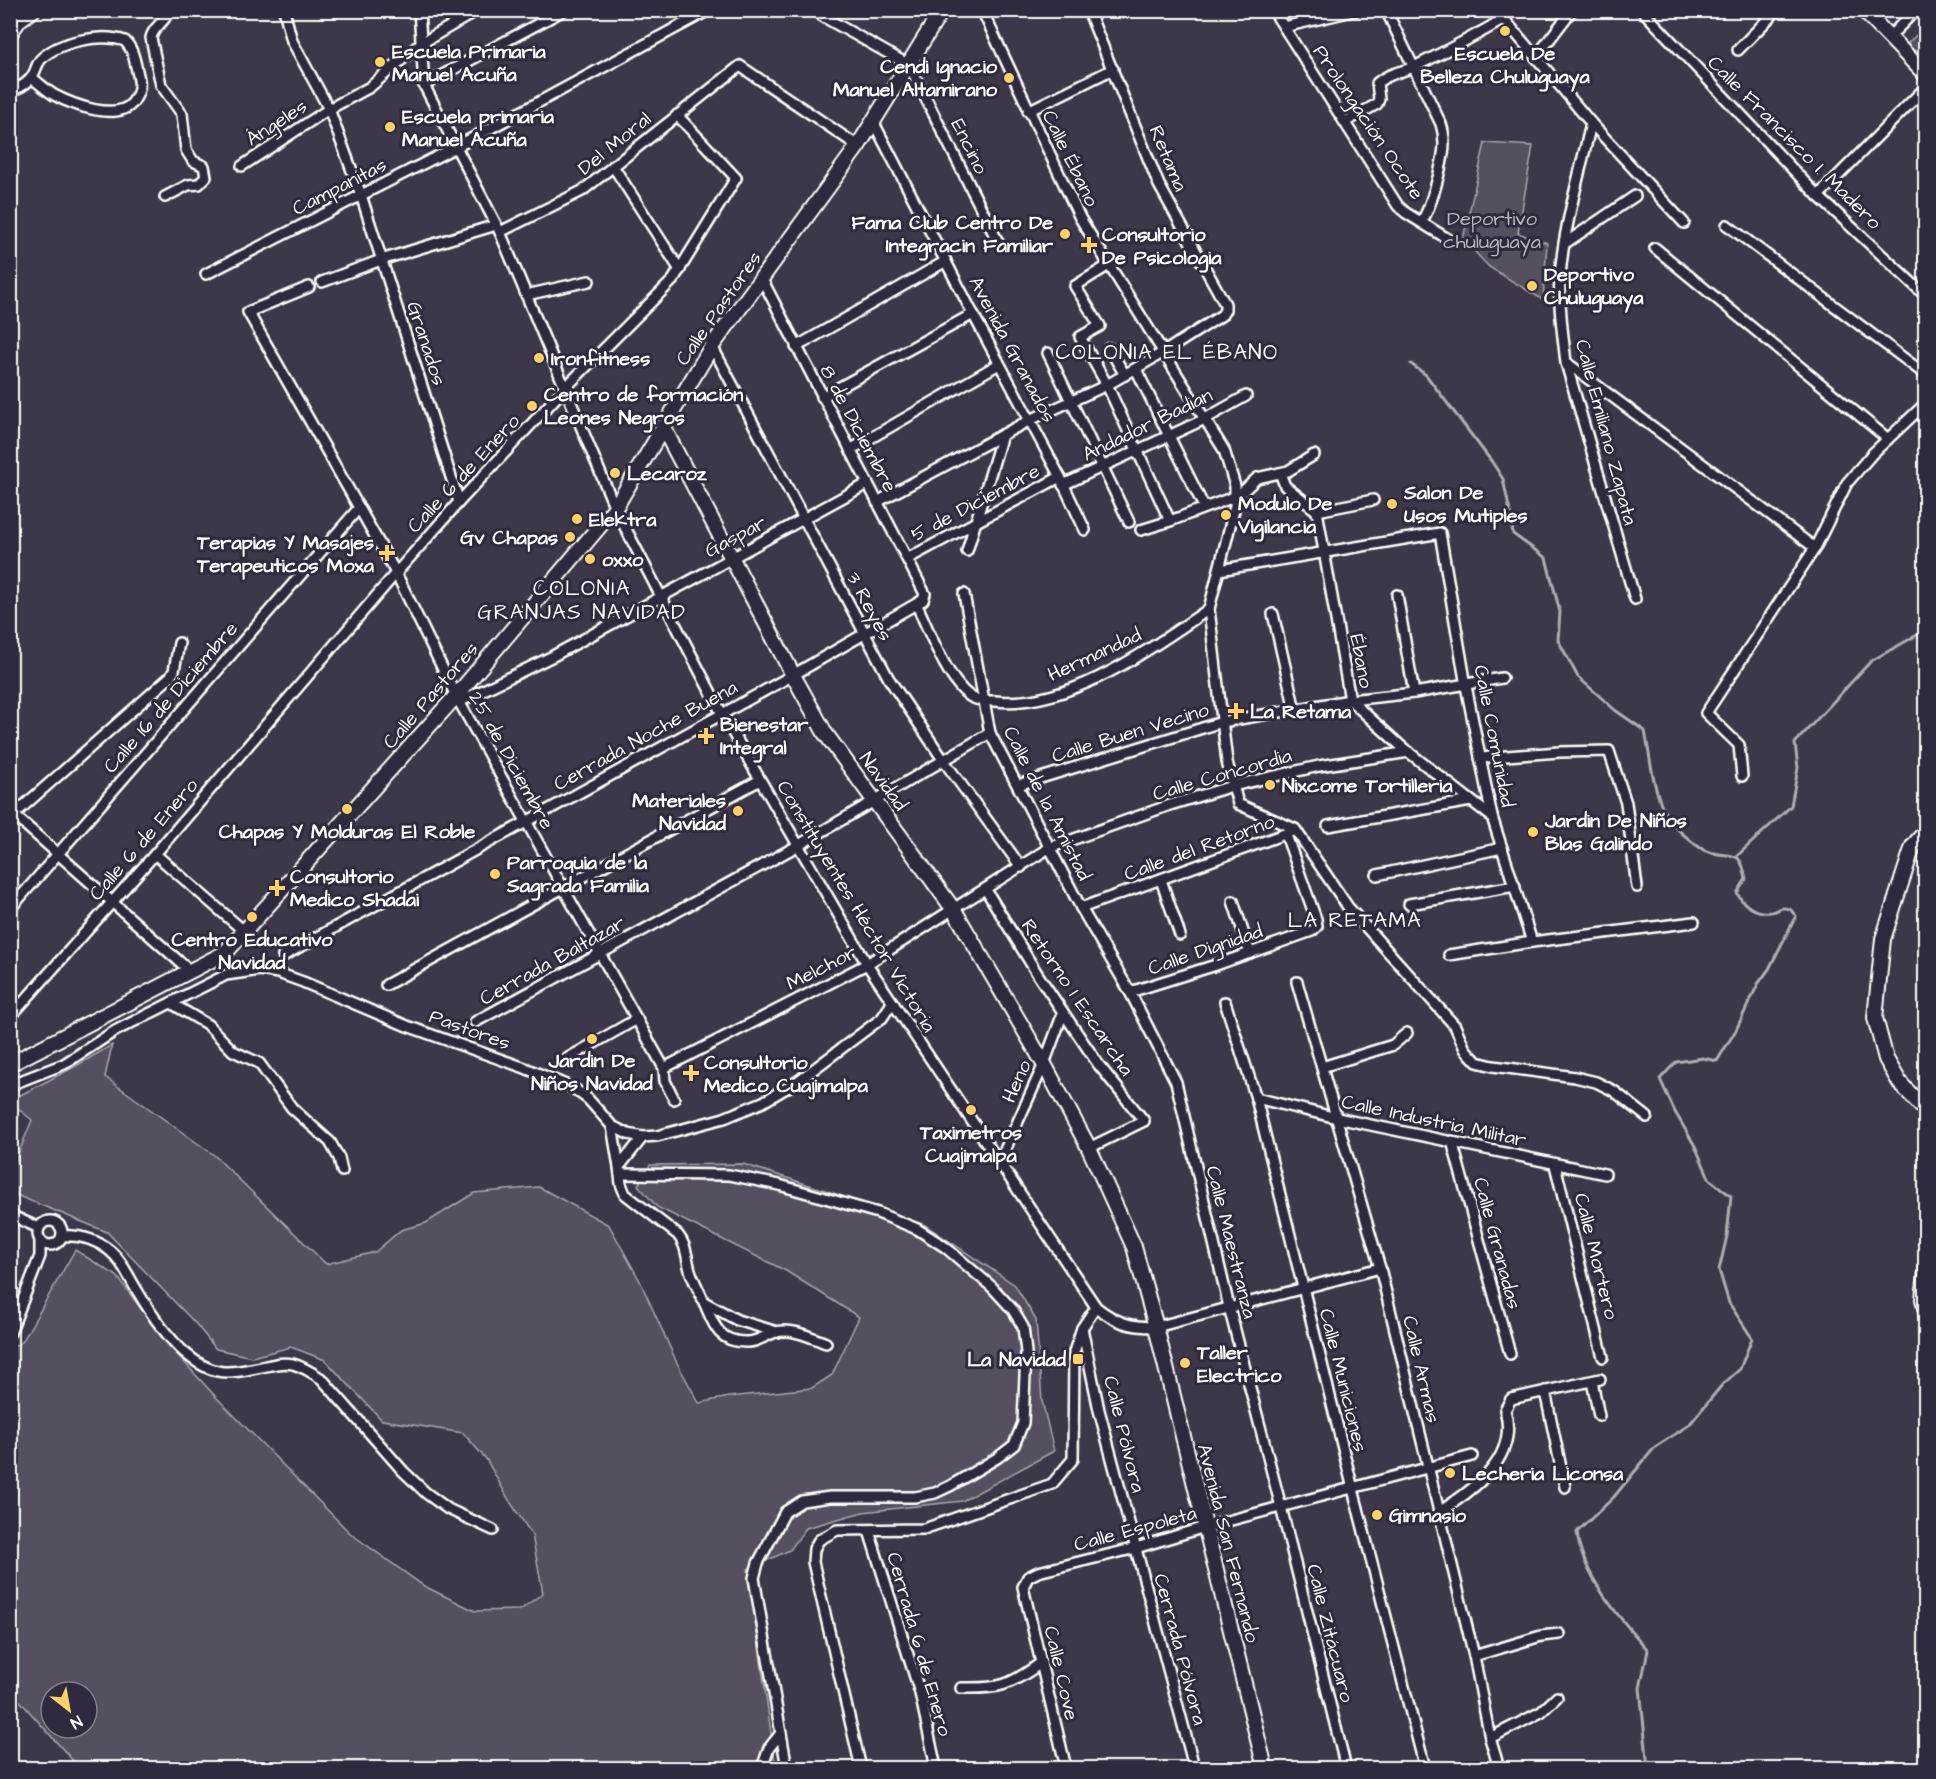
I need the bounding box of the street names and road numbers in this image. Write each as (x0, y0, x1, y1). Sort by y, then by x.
street label: Prolongación Ocote (1305, 40, 1431, 206)
street label: Calle Francisco I. Madero (1701, 49, 1888, 236)
street label: Ángeles (240, 93, 313, 154)
street label: Del Moral (572, 105, 657, 182)
street label: Calle Ébano (1035, 106, 1105, 211)
street label: Encino (944, 114, 995, 179)
street label: Retama (1142, 121, 1194, 196)
street label: Campanitas (287, 151, 391, 223)
street label: Calle Pastores (669, 246, 769, 371)
street label: Avenida Granados (962, 271, 1063, 428)
street label: Granados (399, 298, 453, 389)
street label: Calle Emiliano Zapata (1568, 336, 1644, 528)
street label: 8 de Diciembre (813, 360, 904, 498)
street label: Andador Badian (1078, 381, 1217, 469)
street label: Calle 6 de Enero (401, 408, 526, 540)
street label: 5 de Diciembre (906, 457, 1045, 549)
street label: Gaspar (700, 509, 771, 565)
street label: 3 Reyes (838, 567, 899, 647)
street label: Calle 16 de Diciembre (97, 616, 245, 780)
street label: Hermandad (1043, 621, 1146, 689)
street label: Ébano (1342, 632, 1380, 691)
street label: Calle Pastores (376, 636, 485, 755)
street label: Calle Comunidad (1467, 663, 1522, 810)
street label: Cerrada Noche Buena (549, 674, 742, 798)
street label: 25 de Diciembre (462, 686, 561, 835)
street label: Calle Buen Vecino (1048, 696, 1212, 770)
street label: Calle de la Amistad (996, 721, 1098, 885)
street label: Calle Concordia (1150, 742, 1295, 808)
street label: Navidad (852, 746, 914, 817)
street label: Calle 6 de Enero (83, 772, 205, 907)
street label: Constituyentes Héctor Victoria (769, 775, 943, 1038)
street label: Calle del Retorno (1120, 808, 1279, 888)
street label: Cerrada Baltazar (475, 909, 630, 1013)
street label: Retorno 1 Escarcha (1014, 914, 1140, 1082)
street label: Calle Dignidad (1144, 917, 1267, 984)
street label: Melchor (782, 938, 861, 997)
street label: Pastores (425, 1002, 514, 1057)
street label: Heno (995, 1056, 1039, 1107)
street label: Calle Industria Militar (1339, 1088, 1529, 1154)
street label: Calle Maestranza (1199, 1163, 1264, 1322)
street label: Calle Granadas (1466, 1174, 1528, 1312)
street label: Calle Mortero (1567, 1190, 1625, 1322)
street label: Calle Municiones (1312, 1306, 1374, 1455)
street label: Calle Armas (1395, 1313, 1447, 1426)
street label: Calle Pólvora (1096, 1373, 1152, 1496)
street label: Avenida San Fernando (1190, 1441, 1266, 1646)
street label: Calle Espoleta (1071, 1499, 1200, 1559)
street label: Cerrada 6 de Enero (879, 1549, 959, 1740)
street label: Calle Zitácuaro (1299, 1561, 1361, 1705)
street label: Cerrada Pólvora (1146, 1570, 1214, 1728)
street label: Calle Cove (1037, 1623, 1086, 1723)

